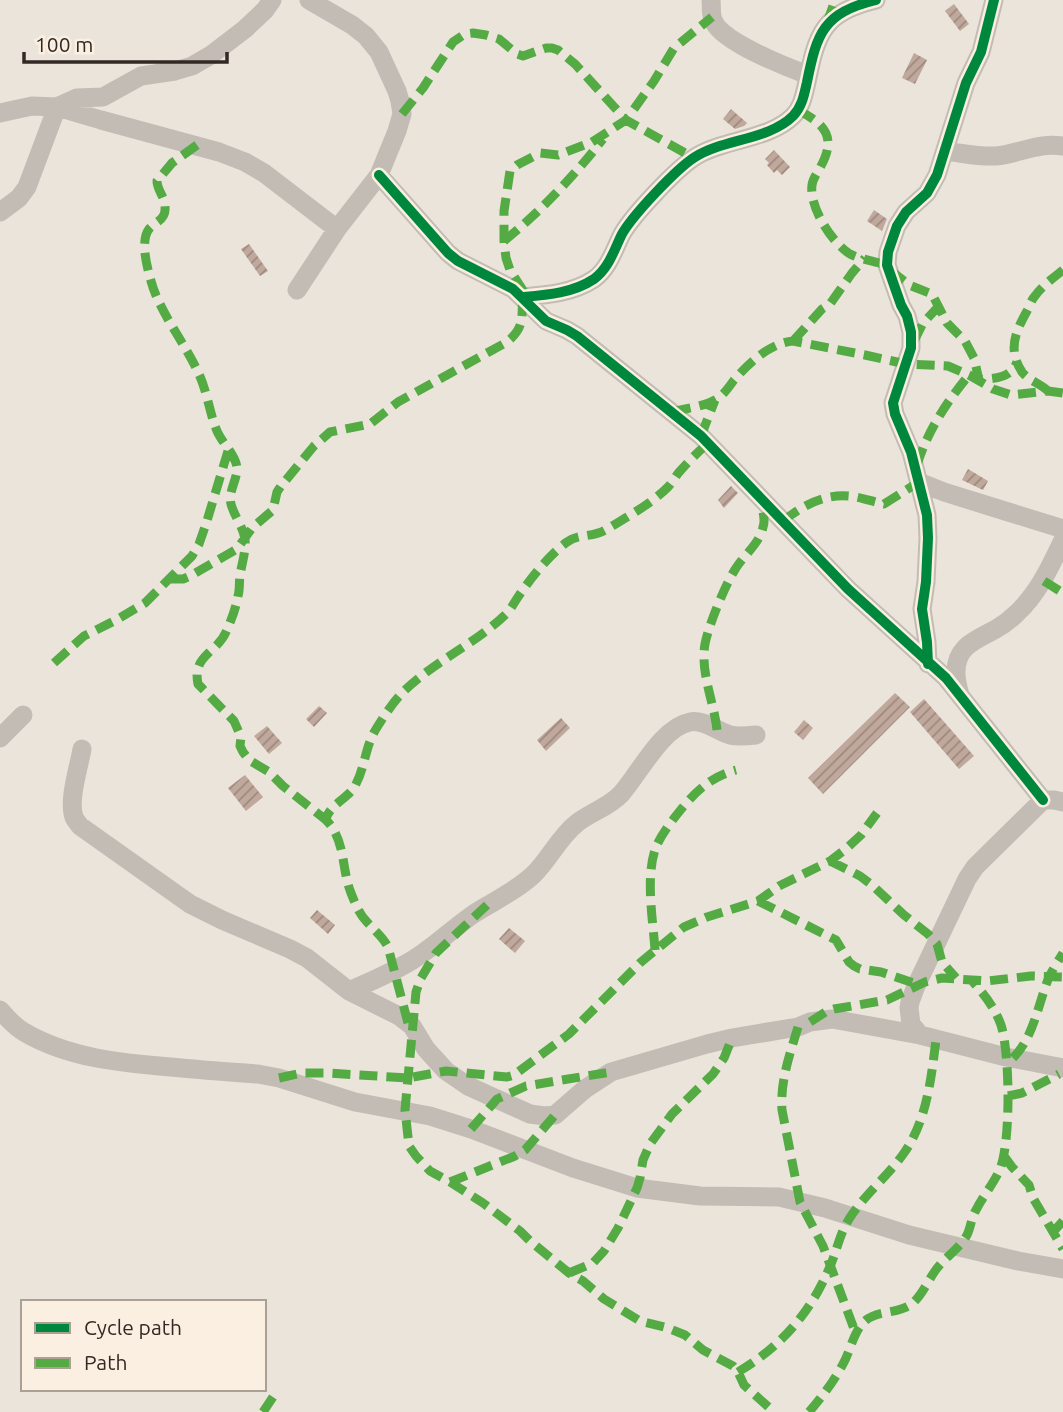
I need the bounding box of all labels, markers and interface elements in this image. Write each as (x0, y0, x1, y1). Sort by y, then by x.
scale bar (24, 21, 228, 65)
text: 100 m (35, 32, 93, 56)
legend (21, 1300, 266, 1391)
text: Cycle path (84, 1315, 182, 1339)
text: Path (84, 1350, 127, 1374)

